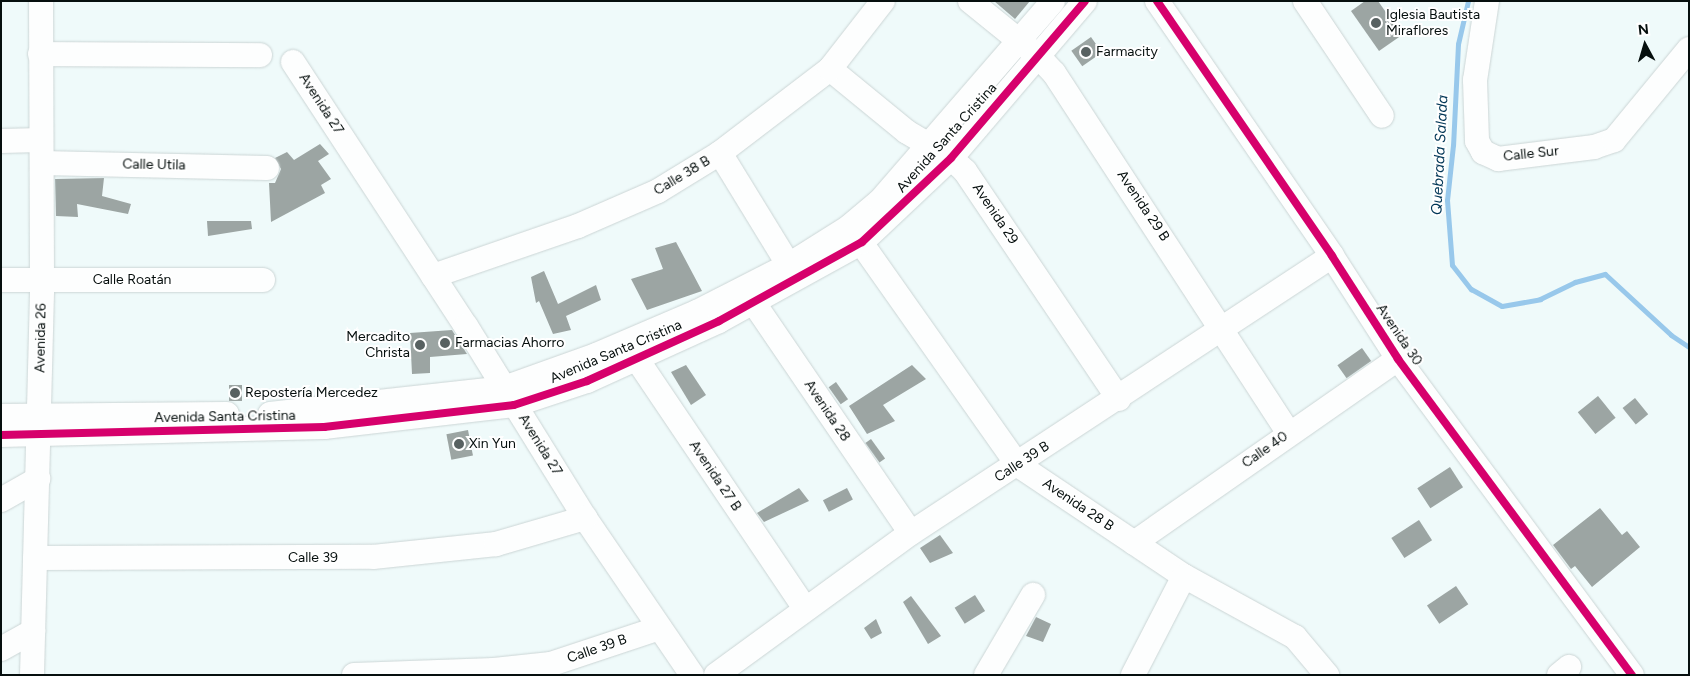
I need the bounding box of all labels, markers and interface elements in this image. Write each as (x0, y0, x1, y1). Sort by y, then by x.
place label: Iglesia Bautista Miraflores (1386, 7, 1480, 40)
marker: Iglesia Bautista Miraflores (1370, 17, 1382, 29)
north arrow (1620, 20, 1670, 70)
text: N (1637, 21, 1650, 39)
place label: Farmacity (1096, 44, 1158, 60)
marker: Farmacity (1080, 46, 1092, 58)
street label: Avenida 27 (295, 70, 347, 138)
street label: Avenida Santa Cristina (893, 80, 1001, 196)
water label: Quebrada Salada (1428, 95, 1452, 215)
street label: Calle Sur (1502, 143, 1560, 165)
street label: Calle 38 B (651, 153, 713, 199)
street label: Calle Utila (122, 156, 186, 174)
street label: Avenida 29 B (1113, 167, 1173, 245)
street label: Avenida 29 (969, 180, 1021, 248)
street label: Calle Roatán (93, 272, 171, 288)
street label: Avenida 30 (1372, 301, 1426, 369)
street label: Avenida 26 (32, 303, 50, 373)
street label: Avenida Santa Cristina (548, 317, 684, 387)
place label: Mercadito Christa (346, 329, 410, 362)
place label: Farmacias Ahorro (455, 335, 564, 351)
marker: Farmacias Ahorro (439, 337, 451, 349)
marker: Mercadito Christa (414, 339, 426, 351)
street label: Avenida 28 (800, 377, 854, 445)
place label: Repostería Mercedez (245, 385, 378, 401)
marker: Repostería Mercedez (229, 387, 241, 399)
street label: Avenida Santa Cristina (154, 407, 296, 427)
street label: Avenida 27 (515, 411, 565, 479)
street label: Calle 40 (1239, 428, 1291, 472)
place label: Xin Yun (469, 436, 516, 452)
marker: Xin Yun (453, 438, 465, 450)
street label: Avenida 27 B (685, 438, 745, 514)
street label: Calle 39 B (991, 438, 1053, 486)
street label: Avenida 28 B (1039, 475, 1117, 535)
street label: Calle 39 (288, 550, 338, 566)
street label: Calle 39 B (565, 631, 629, 667)

